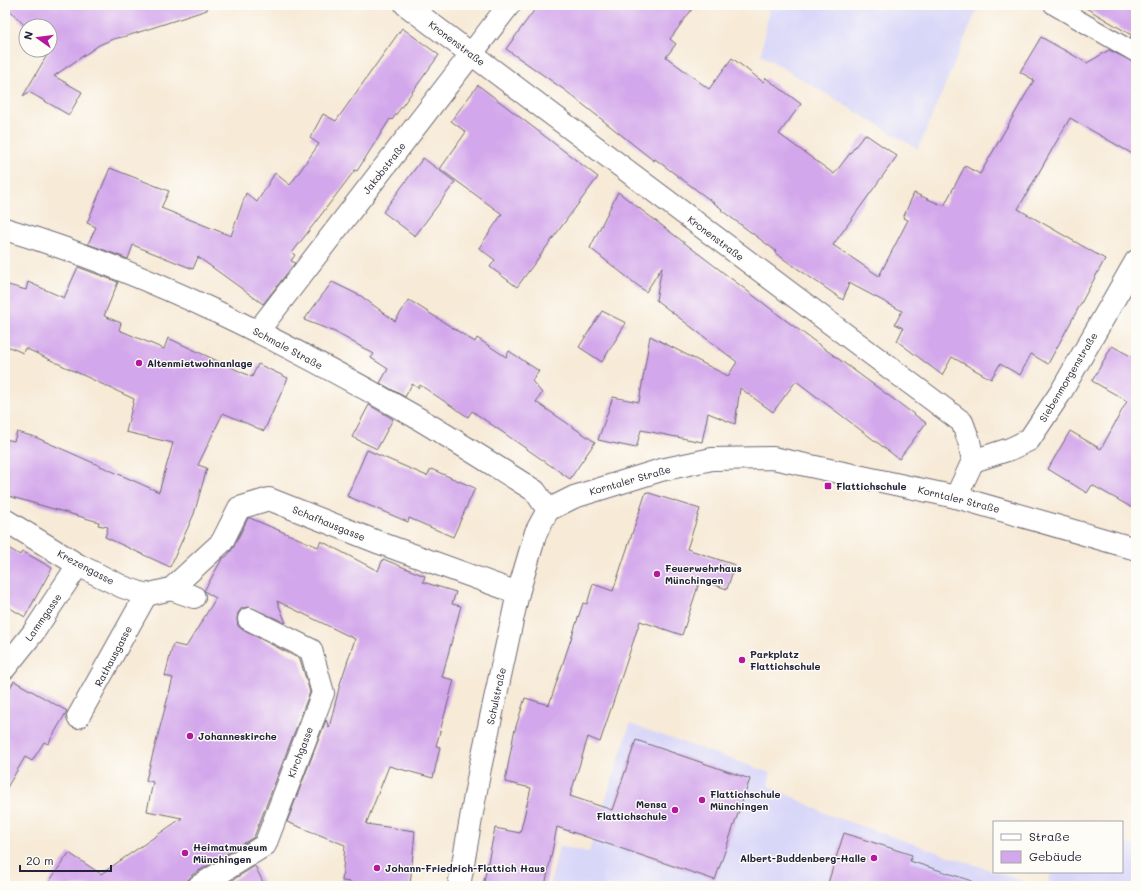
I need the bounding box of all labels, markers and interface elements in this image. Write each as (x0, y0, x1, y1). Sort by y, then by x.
street label: Kronenstraße (426, 17, 488, 69)
north arrow (18, 18, 58, 58)
text: N (20, 30, 36, 41)
street label: Jakobstraße (359, 139, 409, 197)
street label: Kronenstraße (685, 212, 747, 264)
street label: Schmale Straße (251, 324, 325, 372)
street label: Siebenmorgenstraße (1036, 329, 1100, 425)
place label: Altenmietwohnanlage (147, 356, 253, 370)
marker: Altenmietwohnanlage (134, 358, 144, 368)
street label: Korntaler Straße (588, 462, 672, 498)
place label: Flattichschule (836, 479, 907, 493)
marker: Flattichschule (823, 481, 833, 491)
street label: Korntaler Straße (917, 482, 1001, 516)
street label: Schafhausgasse (290, 502, 368, 544)
street label: Krezengasse (55, 546, 117, 588)
place label: Feuerwehrhaus Münchingen (665, 561, 742, 587)
marker: Feuerwehrhaus Münchingen (652, 569, 662, 579)
street label: Lammgasse (21, 590, 65, 644)
street label: Rathausgasse (91, 623, 135, 689)
place label: Parkplatz Flattichschule (750, 647, 821, 673)
marker: Parkplatz Flattichschule (737, 655, 747, 665)
street label: Schulstraße (483, 666, 509, 726)
street label: Kirchgasse (284, 724, 316, 780)
place label: Johanneskirche (198, 729, 277, 743)
marker: Johanneskirche (185, 731, 195, 741)
place label: Flattichschule Münchingen (710, 787, 781, 813)
marker: Flattichschule Münchingen (697, 795, 707, 805)
place label: Mensa Flattichschule (596, 797, 667, 823)
marker: Mensa Flattichschule (670, 805, 680, 815)
legend (993, 821, 1123, 873)
text: Straße (1029, 828, 1070, 844)
place label: Heimatmuseum Münchingen (193, 840, 267, 866)
scale bar (20, 847, 111, 873)
marker: Heimatmuseum Münchingen (180, 848, 190, 858)
text: Gebäude (1029, 848, 1082, 864)
place label: Albert-Buddenberg-Halle (740, 851, 866, 865)
text: 20 m (26, 852, 54, 868)
marker: Albert-Buddenberg-Halle (869, 853, 879, 863)
place label: Johann-Friedrich-Flattich Haus (385, 861, 545, 875)
marker: Johann-Friedrich-Flattich Haus (372, 863, 382, 873)

